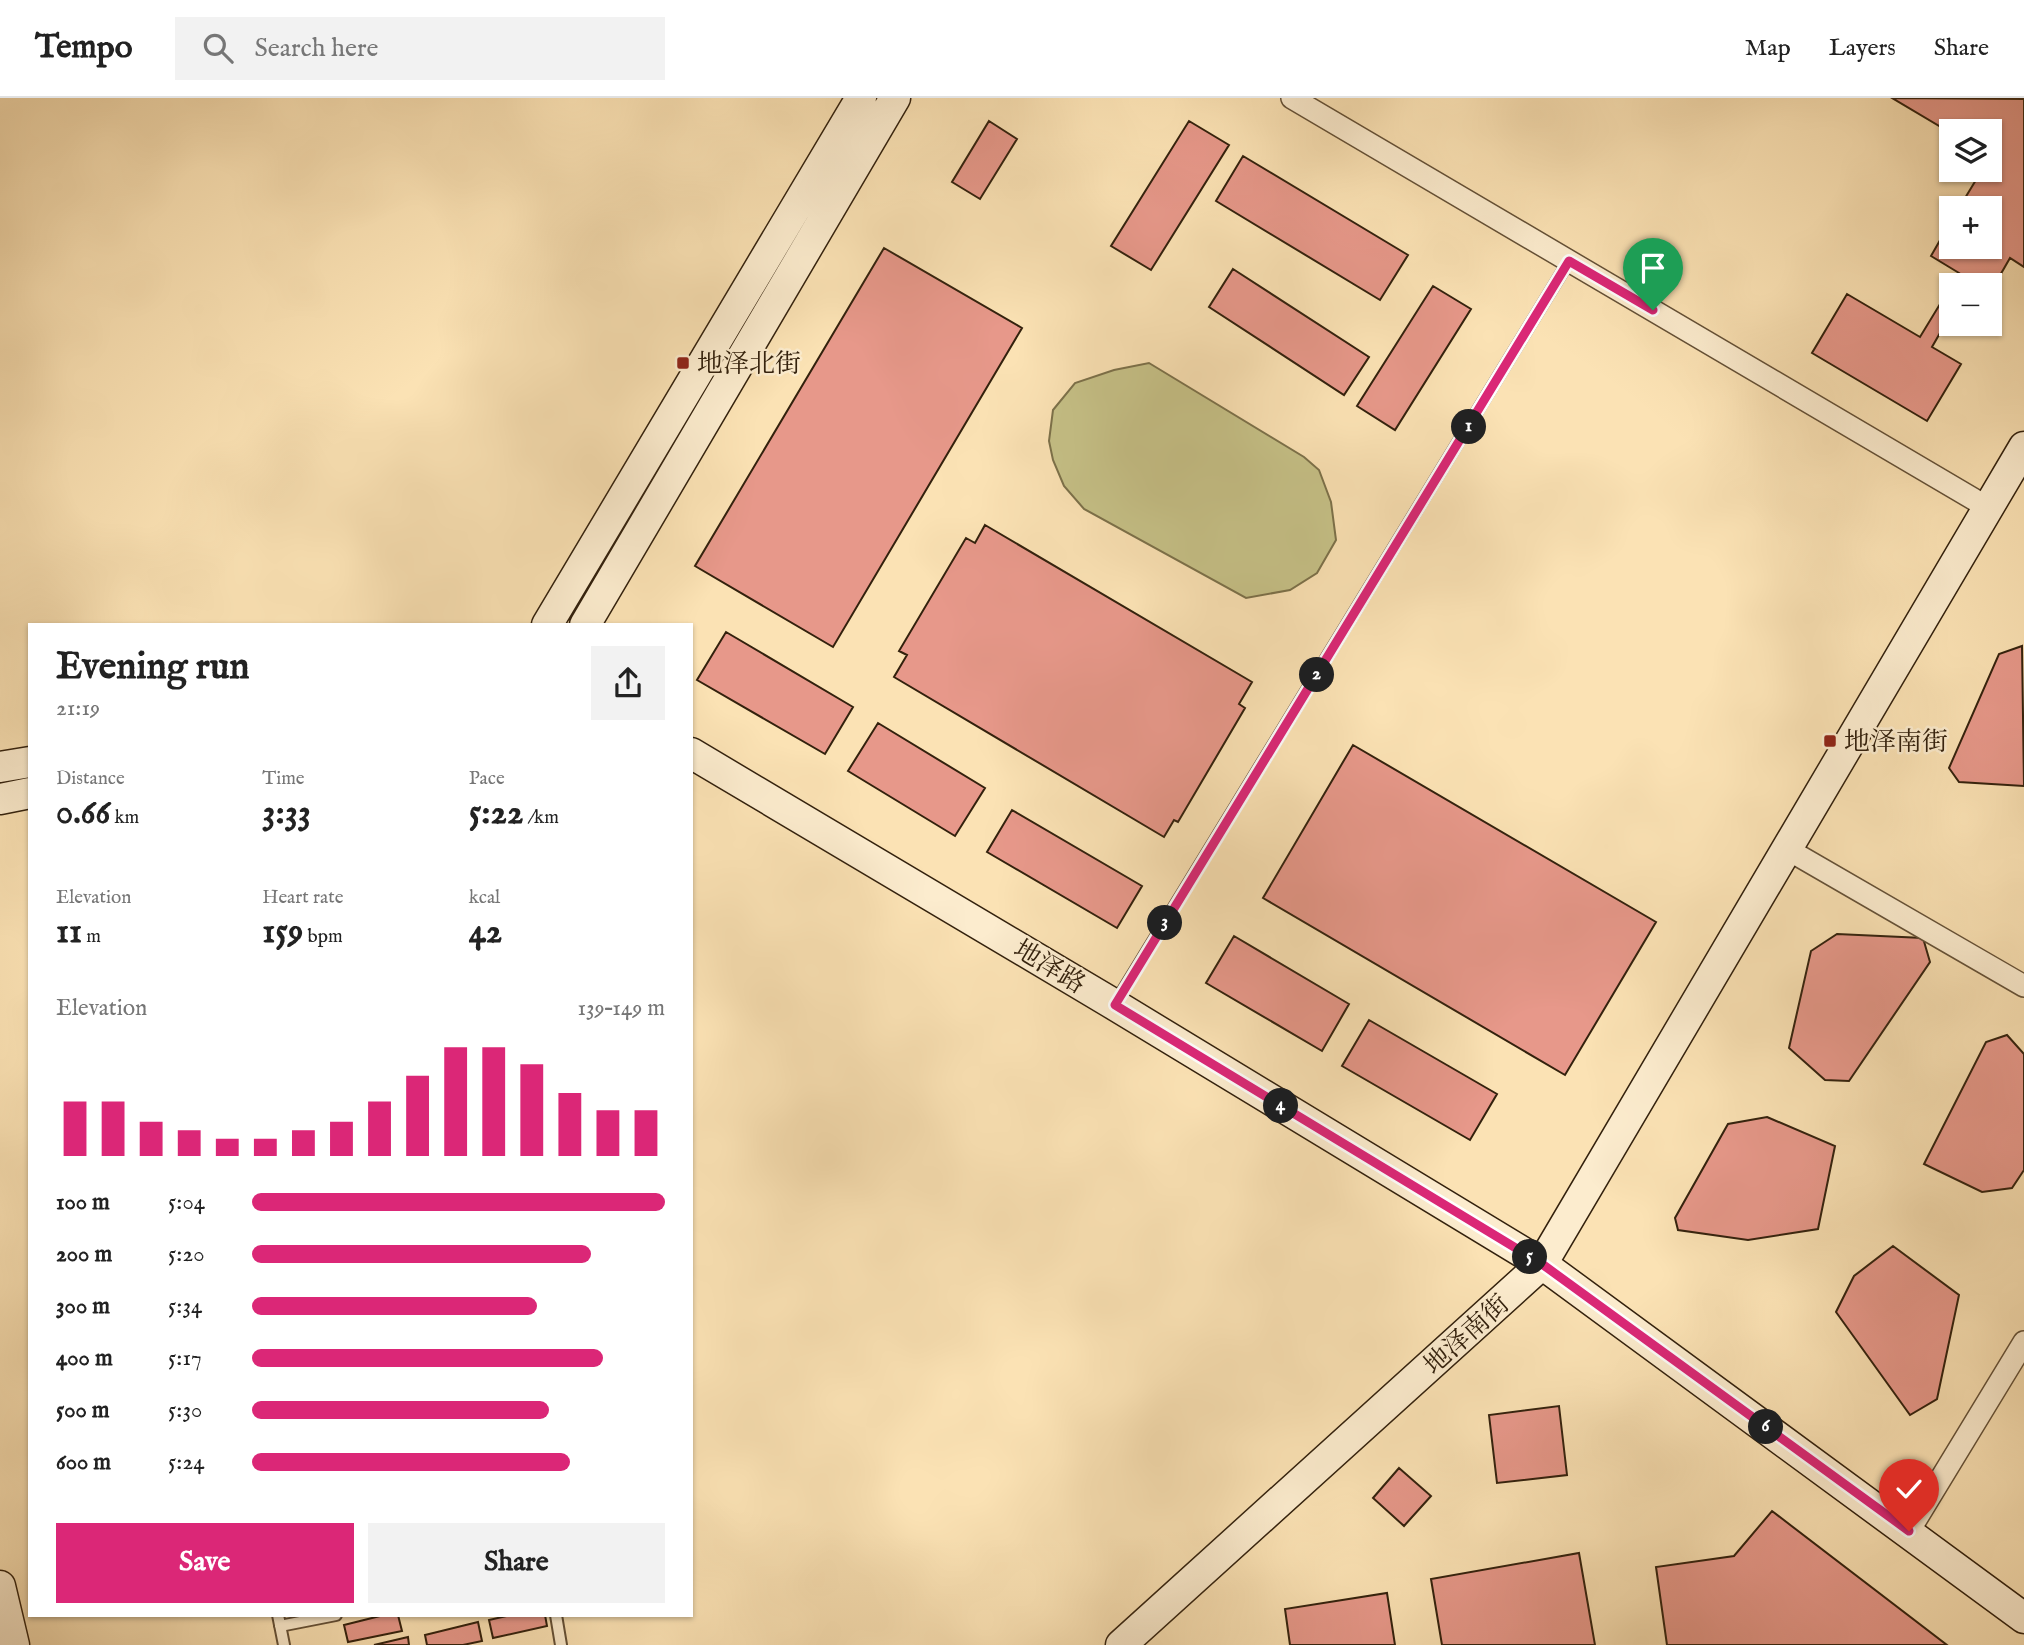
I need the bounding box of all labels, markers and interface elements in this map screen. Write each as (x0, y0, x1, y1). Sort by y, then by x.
search box (175, 17, 665, 80)
text: Tempo (35, 27, 133, 69)
icon: search (199, 29, 237, 67)
text: Search here (255, 32, 378, 65)
text: Map (1745, 33, 1791, 64)
text: Layers (1829, 33, 1896, 64)
text: Share (1934, 33, 1989, 64)
map controls (1939, 119, 2002, 336)
button: layers (1939, 119, 2002, 182)
button: + (1939, 196, 2002, 259)
pin (1623, 238, 1683, 310)
icon: arrive (1634, 249, 1672, 287)
button: − (1939, 273, 2002, 336)
place label: 地泽北街 (697, 348, 801, 381)
marker: 地泽北街 (675, 355, 691, 371)
pin: 1 (1452, 410, 1486, 444)
text: 1 (1465, 414, 1472, 438)
text: Evening run (56, 644, 250, 692)
button: share (591, 646, 665, 720)
pin: 2 (1300, 658, 1334, 692)
text: 2 (1312, 662, 1321, 686)
text: 21:19 (56, 694, 100, 723)
place label: 地泽南街 (1844, 726, 1948, 759)
marker: 地泽南街 (1822, 733, 1838, 749)
text: Distance (56, 767, 125, 791)
text: Time (262, 767, 305, 791)
text: Pace (469, 767, 505, 791)
text: 0.66 (56, 791, 110, 836)
text: 3:33 (262, 791, 311, 836)
text: 5:22 (469, 791, 523, 836)
text: km (110, 806, 139, 830)
text: /km (523, 806, 559, 830)
text: Elevation (56, 886, 131, 910)
text: Heart rate (262, 886, 343, 910)
text: kcal (469, 886, 500, 910)
pin: 3 (1148, 906, 1182, 940)
text: 11 (56, 910, 82, 955)
text: 159 (262, 910, 303, 955)
text: 42 (469, 910, 502, 955)
text: 3 (1161, 910, 1168, 934)
text: m (82, 925, 101, 949)
text: bpm (303, 925, 343, 949)
street label: 地泽路 (1007, 933, 1091, 1002)
text: Elevation (56, 994, 147, 1023)
text: 139–149 m (577, 994, 665, 1023)
pin: 4 (1264, 1088, 1298, 1124)
text: 4 (1276, 1093, 1285, 1117)
text: 100 m (56, 1188, 110, 1217)
text: 5:04 (168, 1188, 205, 1217)
text: 200 m (56, 1240, 112, 1269)
text: 5:20 (168, 1240, 205, 1269)
pin: 5 (1512, 1240, 1548, 1274)
text: 5 (1526, 1244, 1533, 1268)
street label: 地泽南街 (1417, 1288, 1517, 1382)
text: 300 m (56, 1292, 110, 1321)
text: 5:34 (168, 1292, 202, 1321)
text: 400 m (56, 1344, 113, 1373)
text: 5:17 (168, 1344, 202, 1373)
text: 500 m (56, 1396, 110, 1425)
text: 5:30 (168, 1396, 202, 1425)
pin: 6 (1748, 1410, 1784, 1444)
text: 6 (1761, 1414, 1770, 1438)
text: 600 m (56, 1448, 111, 1477)
text: 5:24 (168, 1448, 204, 1477)
pin (1879, 1459, 1939, 1531)
icon: check (1890, 1470, 1928, 1508)
button: Save (56, 1523, 354, 1603)
button: Share (368, 1523, 665, 1603)

